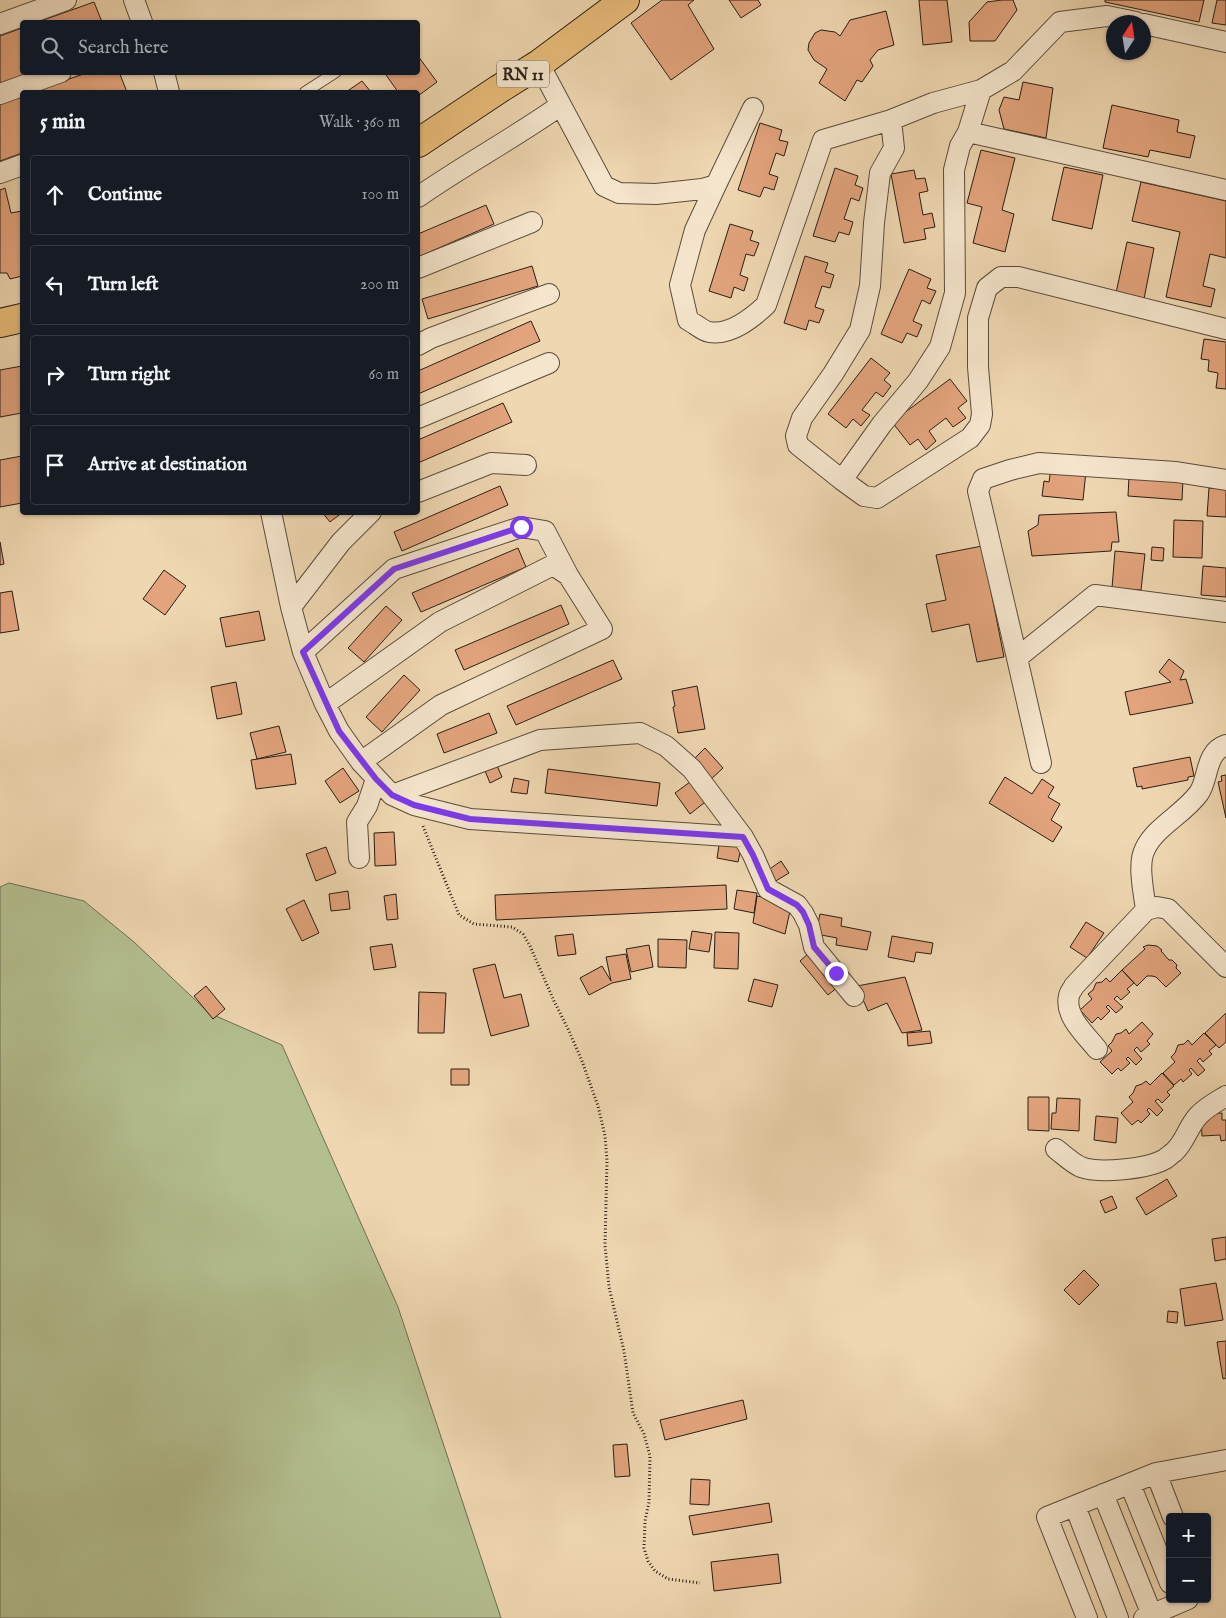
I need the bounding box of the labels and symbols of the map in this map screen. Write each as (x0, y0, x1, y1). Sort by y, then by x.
north arrow (1106, 15, 1151, 60)
road number: RN 11 (497, 61, 549, 88)
route start (510, 516, 533, 539)
route end (825, 962, 848, 985)

